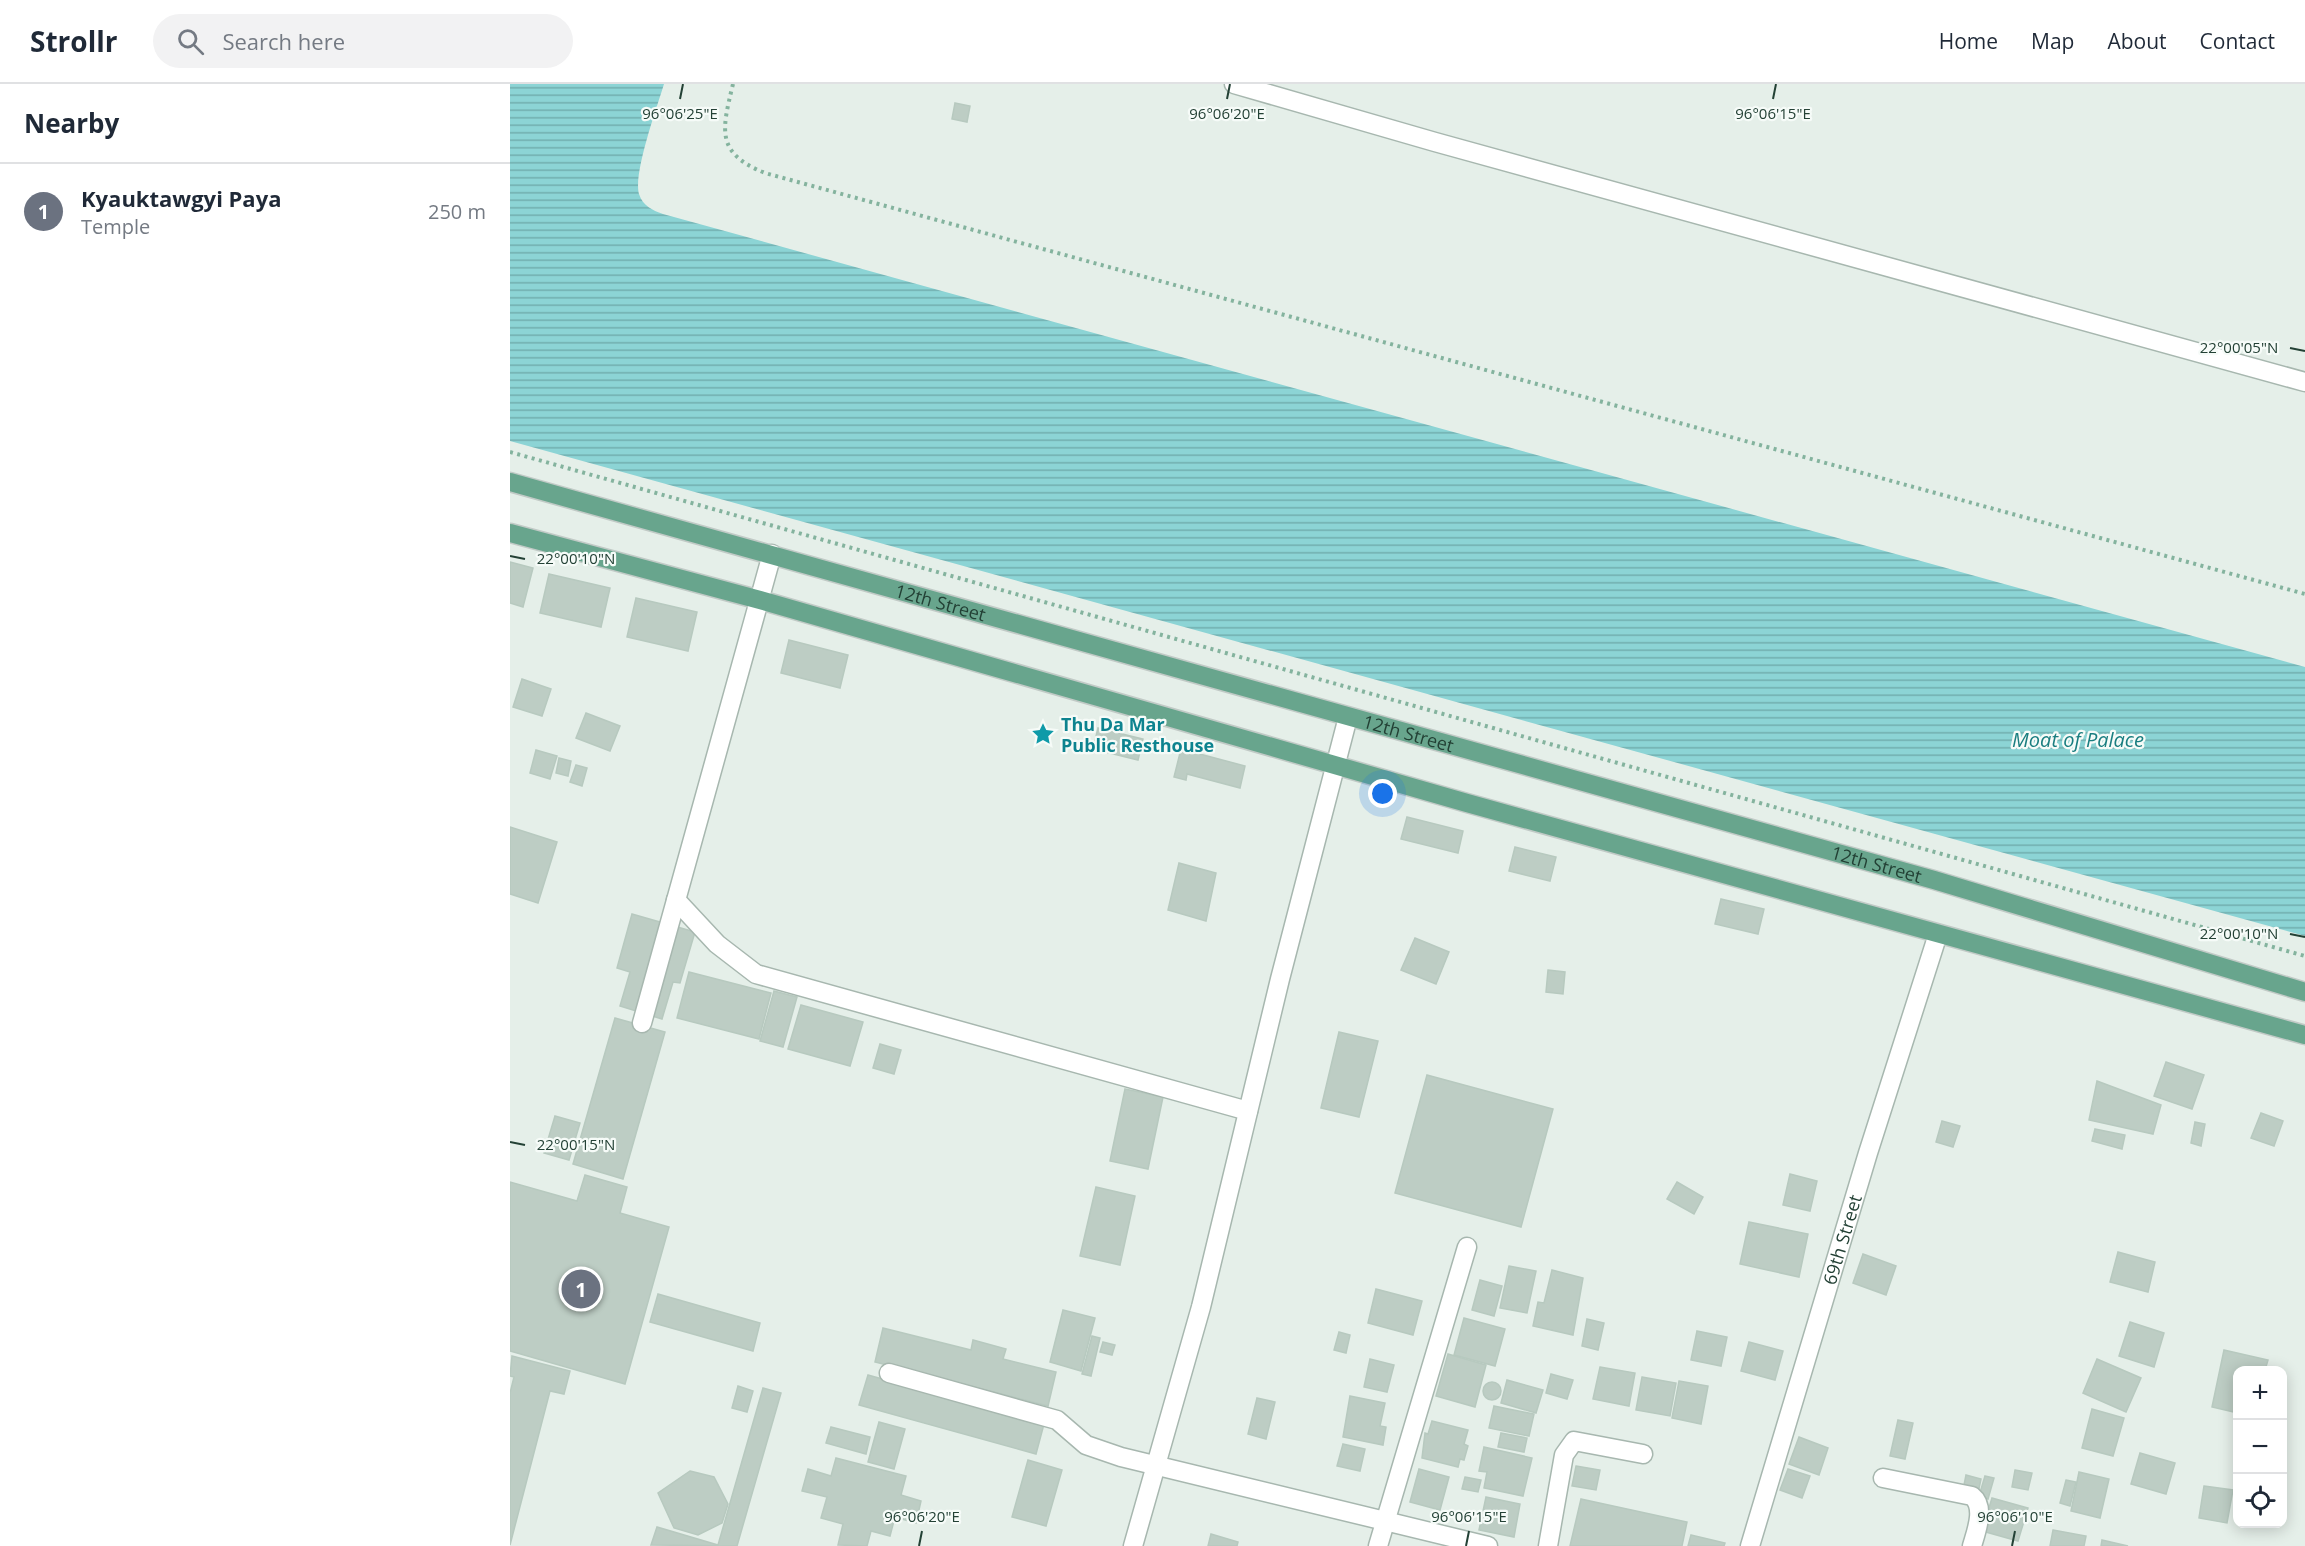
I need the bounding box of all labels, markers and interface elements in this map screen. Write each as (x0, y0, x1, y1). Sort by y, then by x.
search box (153, 14, 573, 68)
text: Strollr (30, 22, 117, 60)
icon: search (174, 25, 207, 58)
text: Search here (222, 26, 345, 56)
text: Home (1939, 27, 1998, 55)
text: Map (2031, 27, 2074, 55)
text: About (2107, 27, 2167, 55)
text: Contact (2200, 27, 2275, 55)
text: 96°06'25"E (642, 103, 718, 123)
text: 96°06'20"E (1189, 103, 1265, 123)
text: 96°06'15"E (1735, 103, 1811, 123)
text: Nearby (24, 105, 119, 141)
text: Kyauktawgyi Paya (81, 183, 281, 213)
text: 1 (38, 198, 49, 225)
text: 250 m (428, 198, 486, 225)
text: Temple (81, 213, 150, 240)
text: 22°00'05"N (2200, 337, 2278, 357)
text: 22°00'10"N (537, 548, 615, 568)
street label: 12th Street (892, 578, 989, 626)
street label: 12th Street (1361, 709, 1457, 757)
place label: Thu Da Mar Public Resthouse (1061, 712, 1214, 757)
place icon: Thu Da Mar Public Resthouse (1030, 721, 1056, 747)
water label: Moat of Palace (2012, 726, 2144, 753)
your location (1368, 779, 1397, 808)
street label: 12th Street (1829, 840, 1925, 888)
text: 22°00'10"N (2200, 923, 2278, 943)
text: 22°00'15"N (537, 1134, 615, 1154)
street label: 69th Street (1817, 1192, 1867, 1288)
pin: 1 (562, 1266, 600, 1312)
map controls (2233, 1366, 2287, 1528)
button: + (2233, 1366, 2287, 1420)
button: − (2233, 1420, 2287, 1474)
button: locate (2233, 1474, 2287, 1528)
text: 96°06'20"E (884, 1506, 960, 1526)
text: 96°06'15"E (1431, 1506, 1507, 1526)
text: 96°06'10"E (1977, 1506, 2053, 1526)

